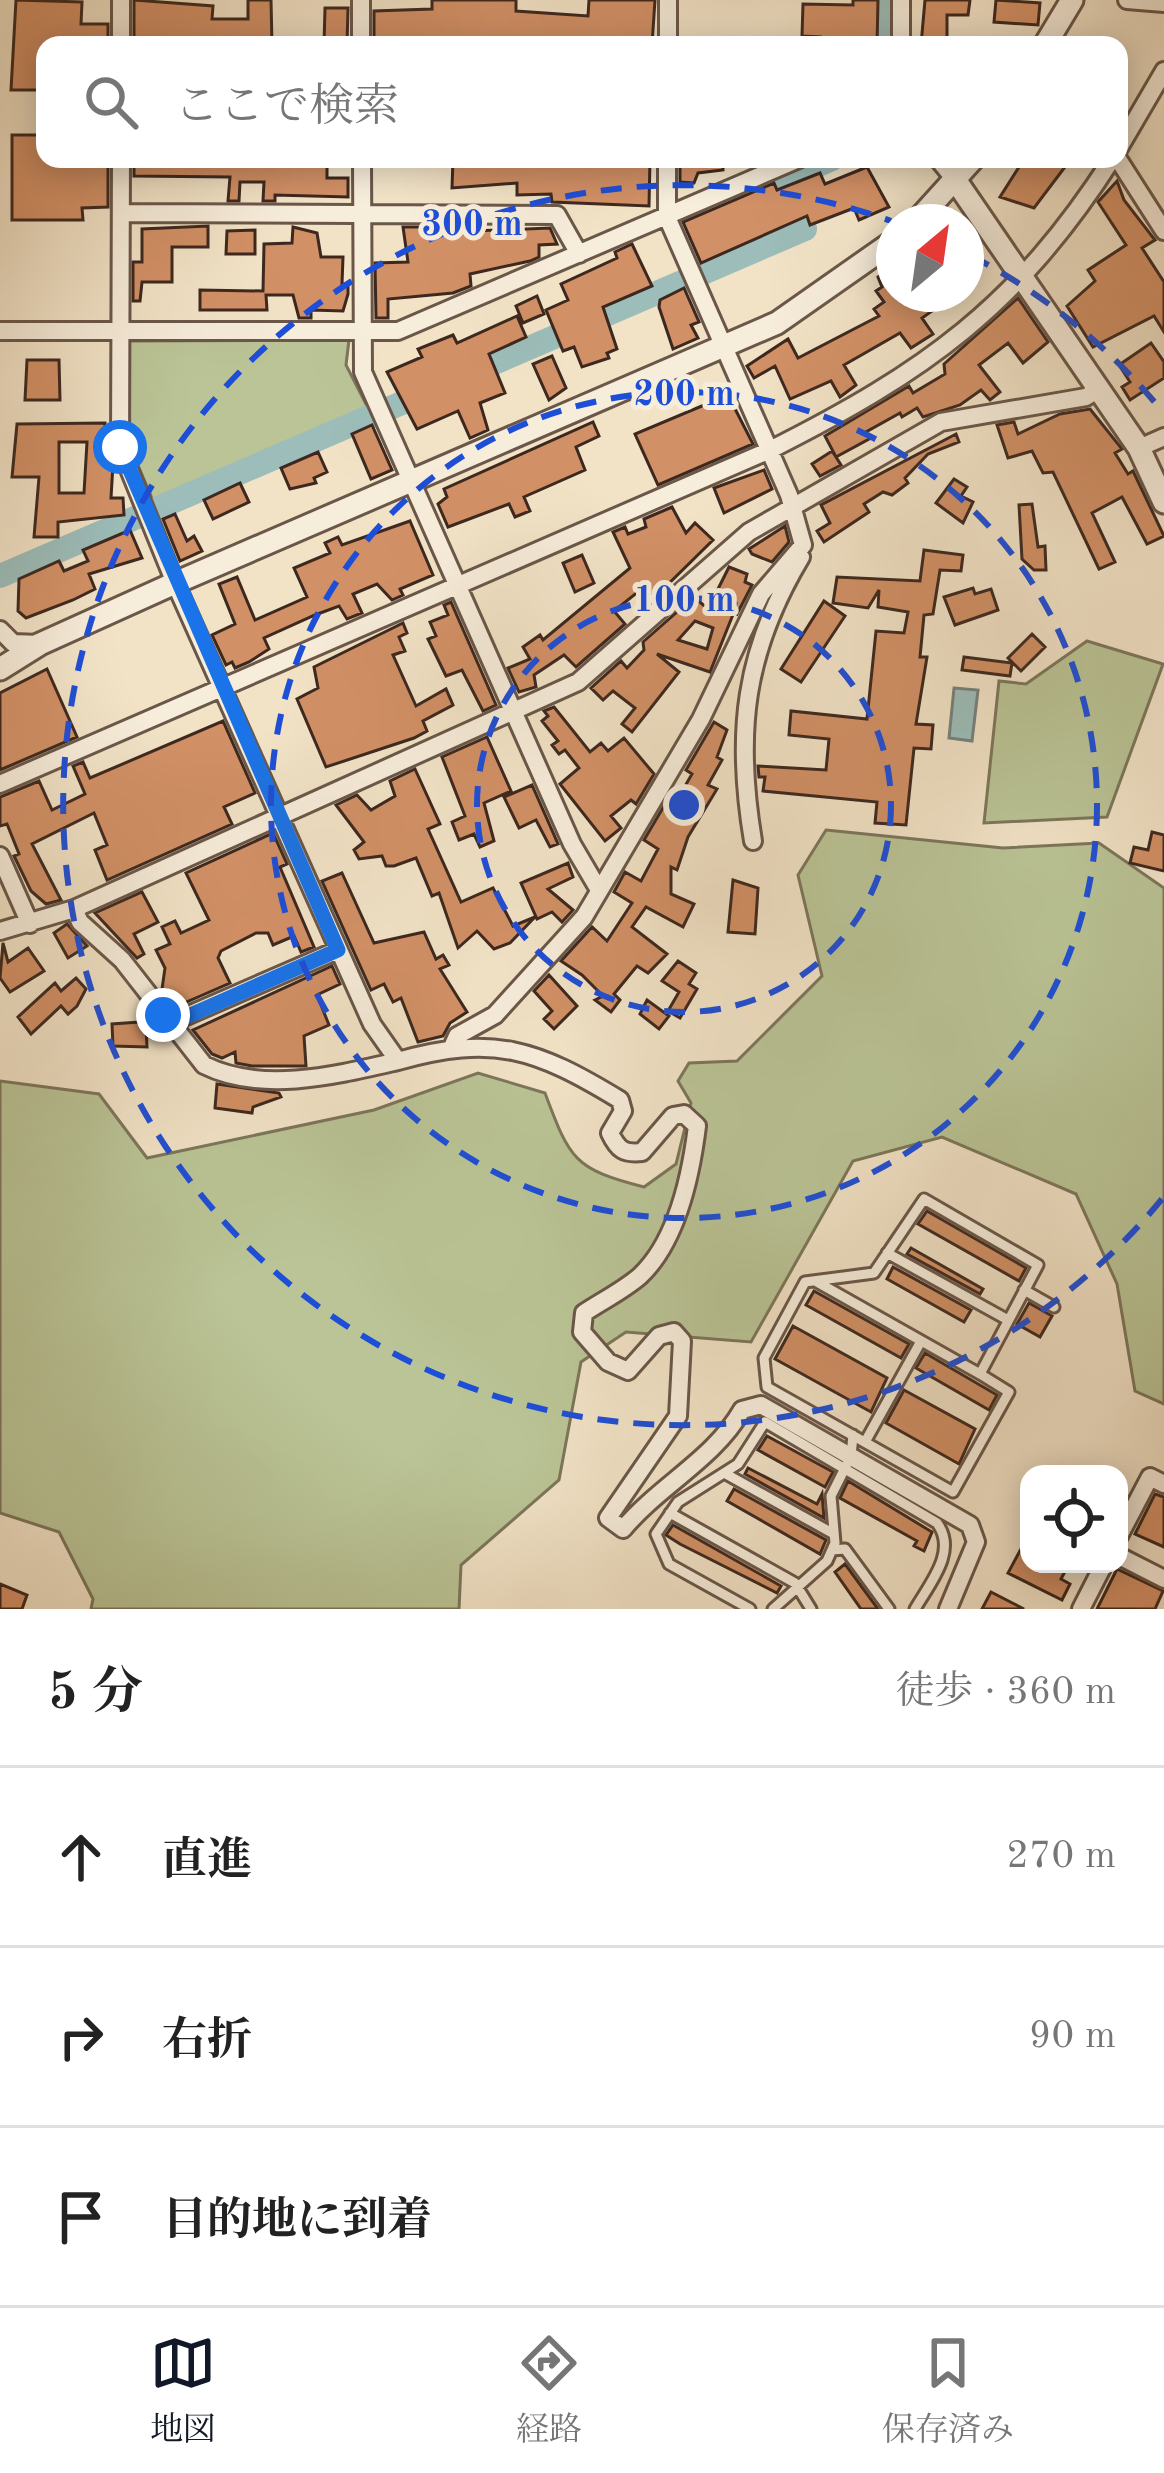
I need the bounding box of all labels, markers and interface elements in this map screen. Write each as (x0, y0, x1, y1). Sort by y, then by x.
search box (36, 36, 1128, 168)
icon: search (78, 69, 144, 135)
text: ここで検索 (174, 86, 399, 131)
north arrow (876, 204, 984, 312)
text: 300 m (421, 208, 523, 244)
text: 200 m (633, 378, 735, 414)
route start (93, 420, 147, 474)
text: 100 m (633, 584, 735, 620)
centre of rings (663, 784, 705, 826)
route end (136, 988, 190, 1042)
map controls (1020, 1465, 1128, 1573)
button: locate (1020, 1465, 1128, 1573)
text: 5 分 (48, 1669, 143, 1720)
text: 徒歩 · 360 m (895, 1673, 1116, 1712)
icon: ahead (48, 1824, 114, 1890)
text: 270 m (1006, 1837, 1116, 1876)
text: 直進 (162, 1840, 252, 1885)
icon: right (48, 2004, 114, 2070)
text: 90 m (1029, 2017, 1116, 2056)
text: 右折 (162, 2020, 252, 2065)
icon: arrive (48, 2184, 114, 2250)
text: 目的地に到着 (162, 2200, 432, 2245)
tab: 地図 (150, 2330, 216, 2452)
tab: 経路 (516, 2330, 582, 2452)
tab: 保存済み (882, 2330, 1014, 2452)

